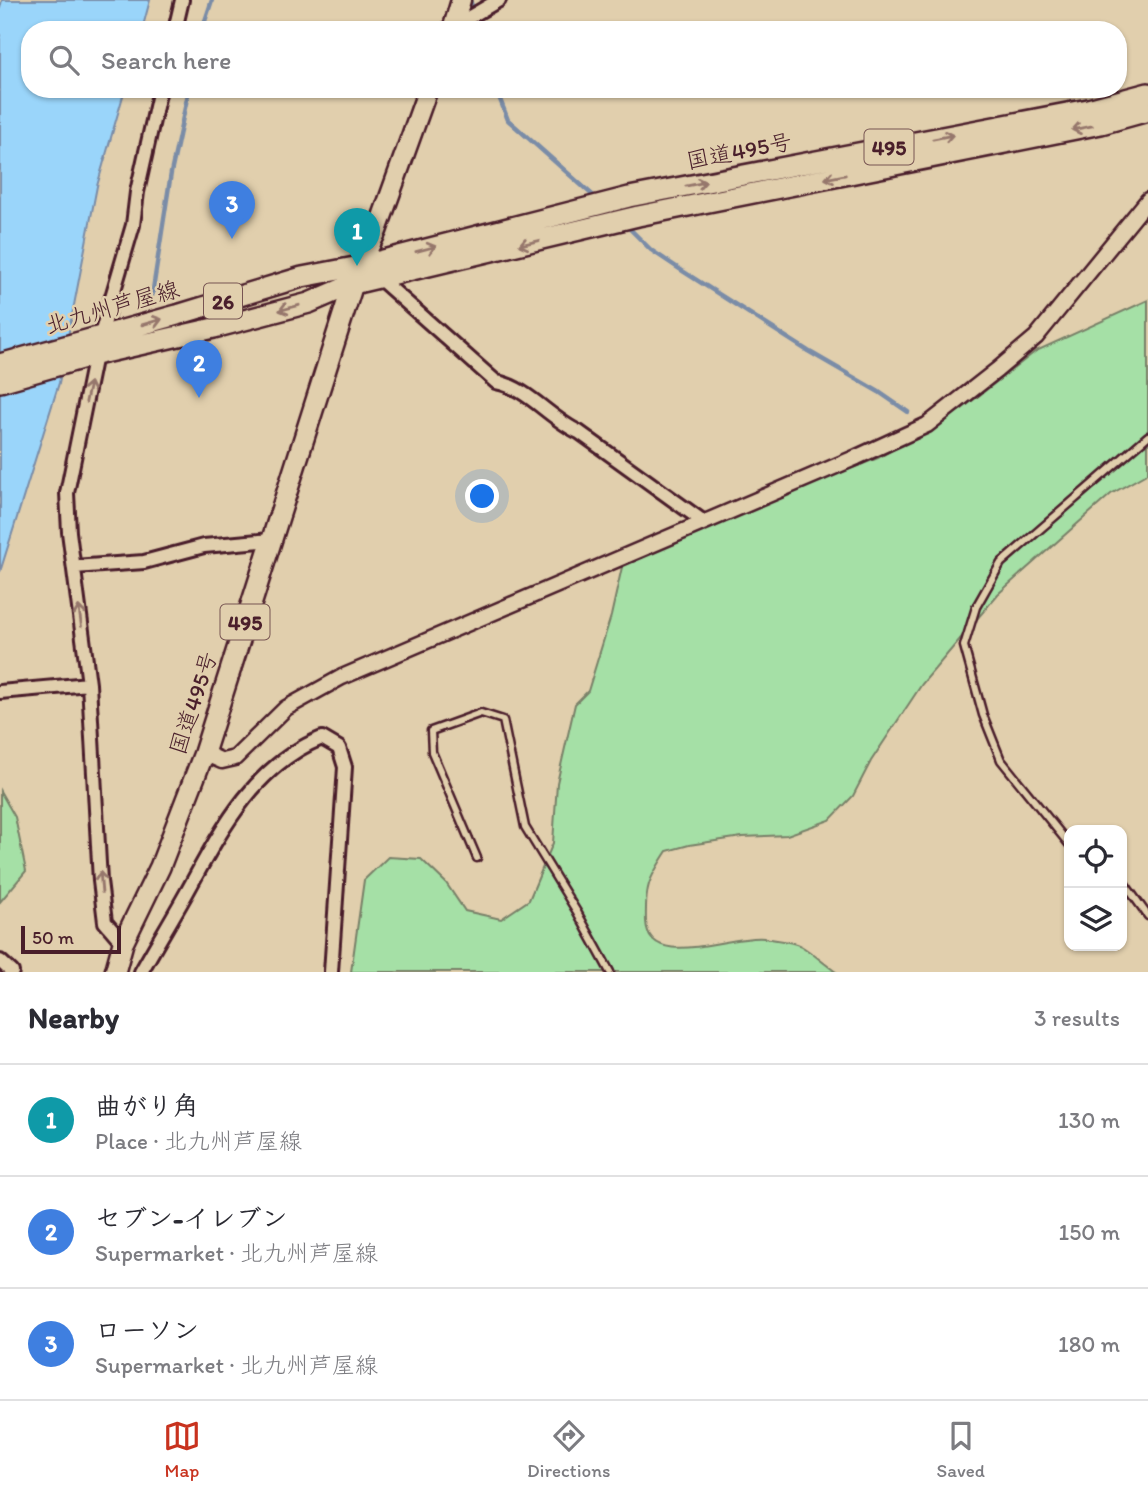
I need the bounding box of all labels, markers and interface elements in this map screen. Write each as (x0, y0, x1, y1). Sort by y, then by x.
search box (21, 21, 1127, 98)
icon: search (45, 41, 83, 79)
text: Search here (101, 44, 231, 76)
one-way arrow (1071, 121, 1094, 135)
street label: 国道495号 (684, 127, 794, 175)
one-way arrow (931, 129, 954, 143)
road number: 495 (864, 130, 914, 164)
one-way arrow (824, 170, 847, 184)
one-way arrow (684, 177, 707, 191)
pin: 3 (209, 181, 255, 239)
pin: 1 (334, 208, 380, 266)
one-way arrow (518, 236, 541, 250)
one-way arrow (415, 241, 437, 254)
street label: 北九州芦屋線 (42, 275, 182, 339)
road number: 26 (204, 284, 242, 318)
one-way arrow (278, 302, 301, 315)
one-way arrow (140, 315, 163, 328)
pin: 2 (176, 340, 222, 398)
one-way arrow (81, 381, 95, 404)
your location (465, 479, 499, 513)
road number: 495 (220, 604, 270, 640)
one-way arrow (73, 605, 86, 628)
street label: 国道495号 (163, 648, 223, 758)
map controls (1064, 825, 1127, 951)
button: locate (1064, 825, 1127, 888)
one-way arrow (94, 871, 107, 894)
button: layers (1064, 888, 1127, 951)
scale bar (21, 923, 121, 955)
text: 50 m (32, 926, 74, 949)
text: Nearby (28, 999, 119, 1036)
text: 3 results (1034, 1004, 1120, 1032)
text: 曲がり角 (95, 1090, 199, 1122)
text: 1 (46, 1106, 56, 1134)
text: 130 m (1058, 1106, 1120, 1134)
text: Place · 北九州芦屋線 (95, 1127, 302, 1155)
text: セブン-イレブン (95, 1202, 287, 1234)
text: 2 (45, 1218, 57, 1246)
text: 150 m (1059, 1218, 1120, 1246)
text: Supermarket · 北九州芦屋線 (95, 1239, 378, 1267)
text: ローソン (95, 1314, 199, 1346)
text: 3 (45, 1330, 57, 1358)
text: 180 m (1058, 1330, 1120, 1358)
text: Supermarket · 北九州芦屋線 (95, 1351, 378, 1379)
tab: Map (163, 1417, 201, 1482)
tab: Directions (527, 1417, 611, 1482)
tab: Saved (937, 1417, 985, 1482)

